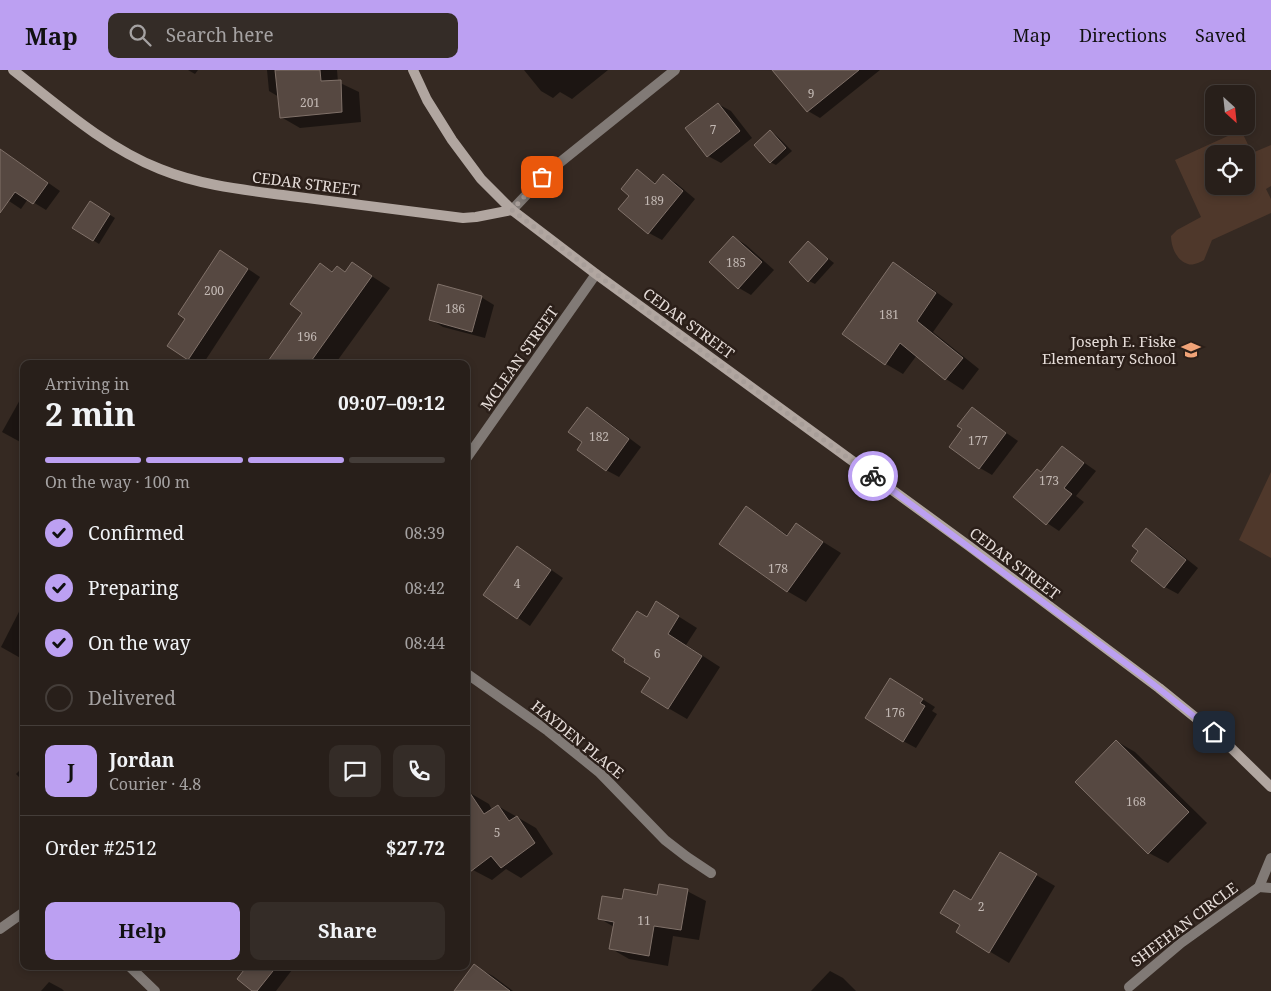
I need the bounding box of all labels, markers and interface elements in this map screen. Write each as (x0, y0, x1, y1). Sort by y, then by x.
search box (108, 13, 458, 58)
text: Map (25, 19, 78, 52)
icon: search (126, 21, 154, 49)
text: Search here (166, 22, 274, 48)
text: Map (1013, 23, 1051, 47)
text: Directions (1079, 23, 1167, 47)
text: Saved (1195, 23, 1246, 47)
house number: 9 (808, 85, 814, 102)
north arrow (1205, 85, 1255, 135)
map controls (1205, 85, 1255, 195)
house number: 201 (300, 94, 320, 111)
house number: 7 (710, 121, 717, 138)
button: locate (1205, 145, 1255, 195)
pin (521, 156, 563, 198)
icon: bag (528, 163, 556, 191)
street label: CEDAR STREET (251, 166, 361, 200)
house number: 189 (644, 192, 664, 209)
house number: 185 (726, 254, 746, 271)
house number: 200 (204, 282, 224, 299)
street label: CEDAR STREET (639, 283, 739, 363)
house number: 186 (445, 300, 465, 317)
street label: MCLEAN STREET (476, 302, 562, 414)
house number: 181 (879, 306, 899, 323)
house number: 196 (297, 328, 317, 345)
place label: Joseph E. Fiske Elementary School (1042, 331, 1176, 368)
school or university icon: Joseph E. Fiske Elementary School (1180, 339, 1202, 361)
text: Arriving in (45, 373, 129, 395)
text: 09:07–09:12 (338, 390, 445, 416)
text: 2 min (45, 392, 136, 435)
house number: 182 (589, 428, 609, 445)
house number: 177 (968, 432, 988, 449)
courier (848, 451, 898, 501)
icon: bike (859, 462, 887, 490)
text: On the way · 100 m (45, 471, 190, 493)
house number: 173 (1039, 472, 1059, 489)
icon: check (45, 519, 73, 547)
text: Confirmed (88, 520, 184, 546)
text: 08:39 (405, 522, 445, 544)
street label: CEDAR STREET (966, 522, 1064, 604)
house number: 178 (768, 560, 788, 577)
icon: check (45, 574, 73, 602)
text: Preparing (88, 575, 178, 601)
house number: 4 (514, 575, 521, 592)
text: 08:42 (405, 577, 445, 599)
icon: check (45, 629, 73, 657)
text: On the way (88, 630, 191, 656)
text: 08:44 (405, 632, 445, 654)
house number: 6 (654, 645, 661, 662)
text: Delivered (88, 685, 176, 711)
street label: HAYDEN PLACE (528, 695, 628, 783)
house number: 176 (885, 704, 905, 721)
pin (1193, 711, 1235, 753)
icon: home (1200, 718, 1228, 746)
button: chat (329, 745, 381, 797)
button: phone (393, 745, 445, 797)
text: Jordan (109, 747, 175, 773)
text: J (67, 758, 75, 784)
text: Courier · 4.8 (109, 773, 201, 795)
house number: 168 (1126, 793, 1146, 810)
house number: 5 (494, 824, 500, 841)
text: Order #2512 (45, 835, 157, 861)
text: $27.72 (386, 835, 445, 861)
street label: SHEEHAN CIRCLE (1127, 877, 1241, 971)
house number: 2 (978, 898, 984, 915)
button: Help (45, 902, 240, 960)
button: Share (250, 902, 445, 960)
house number: 11 (637, 912, 651, 929)

